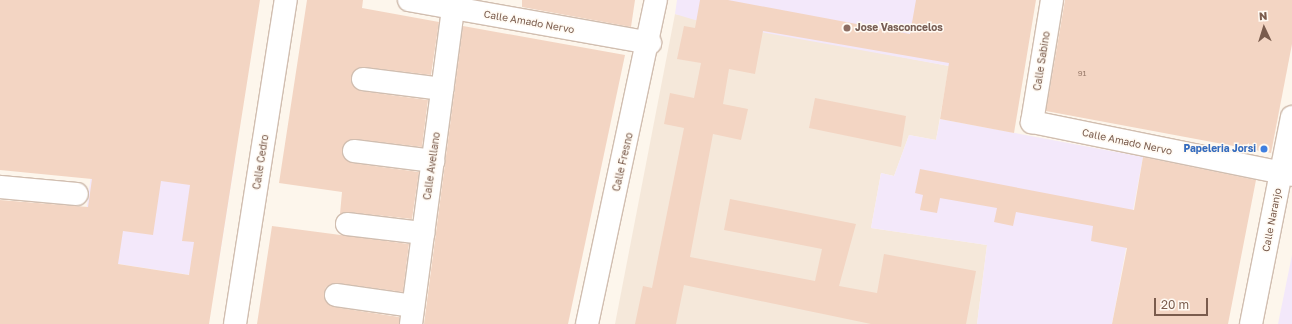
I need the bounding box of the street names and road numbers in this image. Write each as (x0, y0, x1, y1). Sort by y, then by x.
street label: Calle Amado Nervo (483, 8, 575, 36)
street label: Calle Sabino (1031, 30, 1053, 92)
street label: Calle Amado Nervo (1081, 127, 1173, 157)
street label: Calle Avellano (421, 131, 443, 201)
street label: Calle Fresno (610, 131, 636, 193)
street label: Calle Cedro (251, 134, 271, 190)
street label: Calle Naranjo (1260, 187, 1284, 253)

